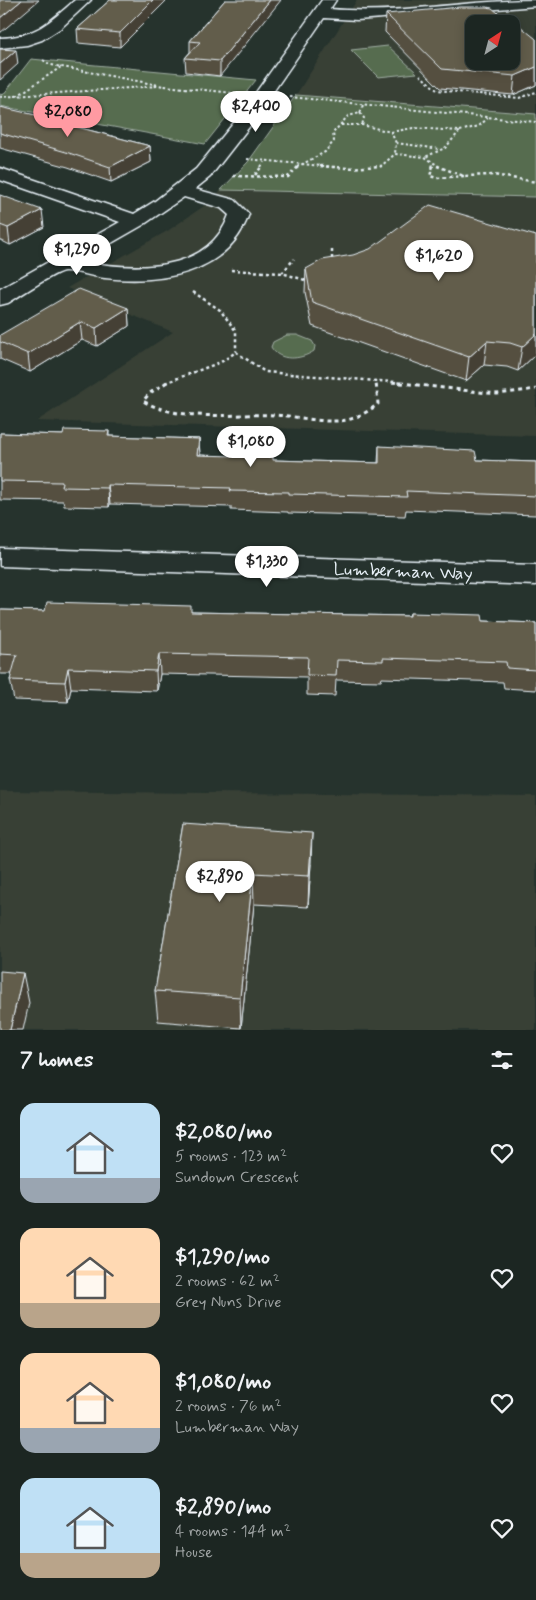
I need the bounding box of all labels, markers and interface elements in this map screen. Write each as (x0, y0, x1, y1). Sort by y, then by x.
north arrow (465, 15, 520, 70)
map controls (465, 15, 520, 70)
pin: $2,400 (215, 90, 297, 133)
pin: $2,080 (27, 96, 109, 138)
text: $2,400 (232, 96, 281, 117)
text: $2,080 (44, 101, 92, 122)
pin: $1,290 (36, 234, 118, 276)
text: $1,290 (54, 239, 100, 260)
pin: $1,620 (398, 240, 480, 282)
text: $1,620 (415, 245, 463, 266)
pin: $1,080 (210, 426, 292, 468)
text: $1,080 (228, 431, 274, 452)
pin: $1,330 (226, 546, 308, 588)
text: $1,330 (246, 551, 288, 572)
street label: Lumberman Way (333, 558, 473, 586)
pin: $2,890 (179, 860, 261, 903)
text: $2,890 (197, 866, 243, 887)
text: 7 homes (20, 1046, 93, 1074)
icon: filters (488, 1046, 516, 1074)
text: $2,080/mo (175, 1118, 272, 1146)
icon: home (60, 1123, 120, 1183)
icon: heart (488, 1139, 516, 1167)
text: 5 rooms · 123 m² (175, 1146, 287, 1167)
text: Sundown Crescent (175, 1167, 299, 1188)
text: $1,290/mo (175, 1243, 270, 1271)
icon: home (60, 1248, 120, 1308)
icon: heart (488, 1264, 516, 1292)
text: 2 rooms · 62 m² (175, 1271, 280, 1292)
text: Grey Nuns Drive (175, 1292, 281, 1313)
text: $1,080/mo (175, 1368, 271, 1396)
icon: home (60, 1373, 120, 1433)
icon: heart (488, 1389, 516, 1417)
text: 2 rooms · 76 m² (175, 1396, 282, 1417)
text: Lumberman Way (175, 1417, 299, 1438)
text: $2,890/mo (175, 1493, 271, 1521)
icon: home (60, 1498, 120, 1558)
icon: heart (488, 1514, 516, 1542)
text: 4 rooms · 144 m² (175, 1521, 291, 1542)
text: House (175, 1542, 213, 1563)

